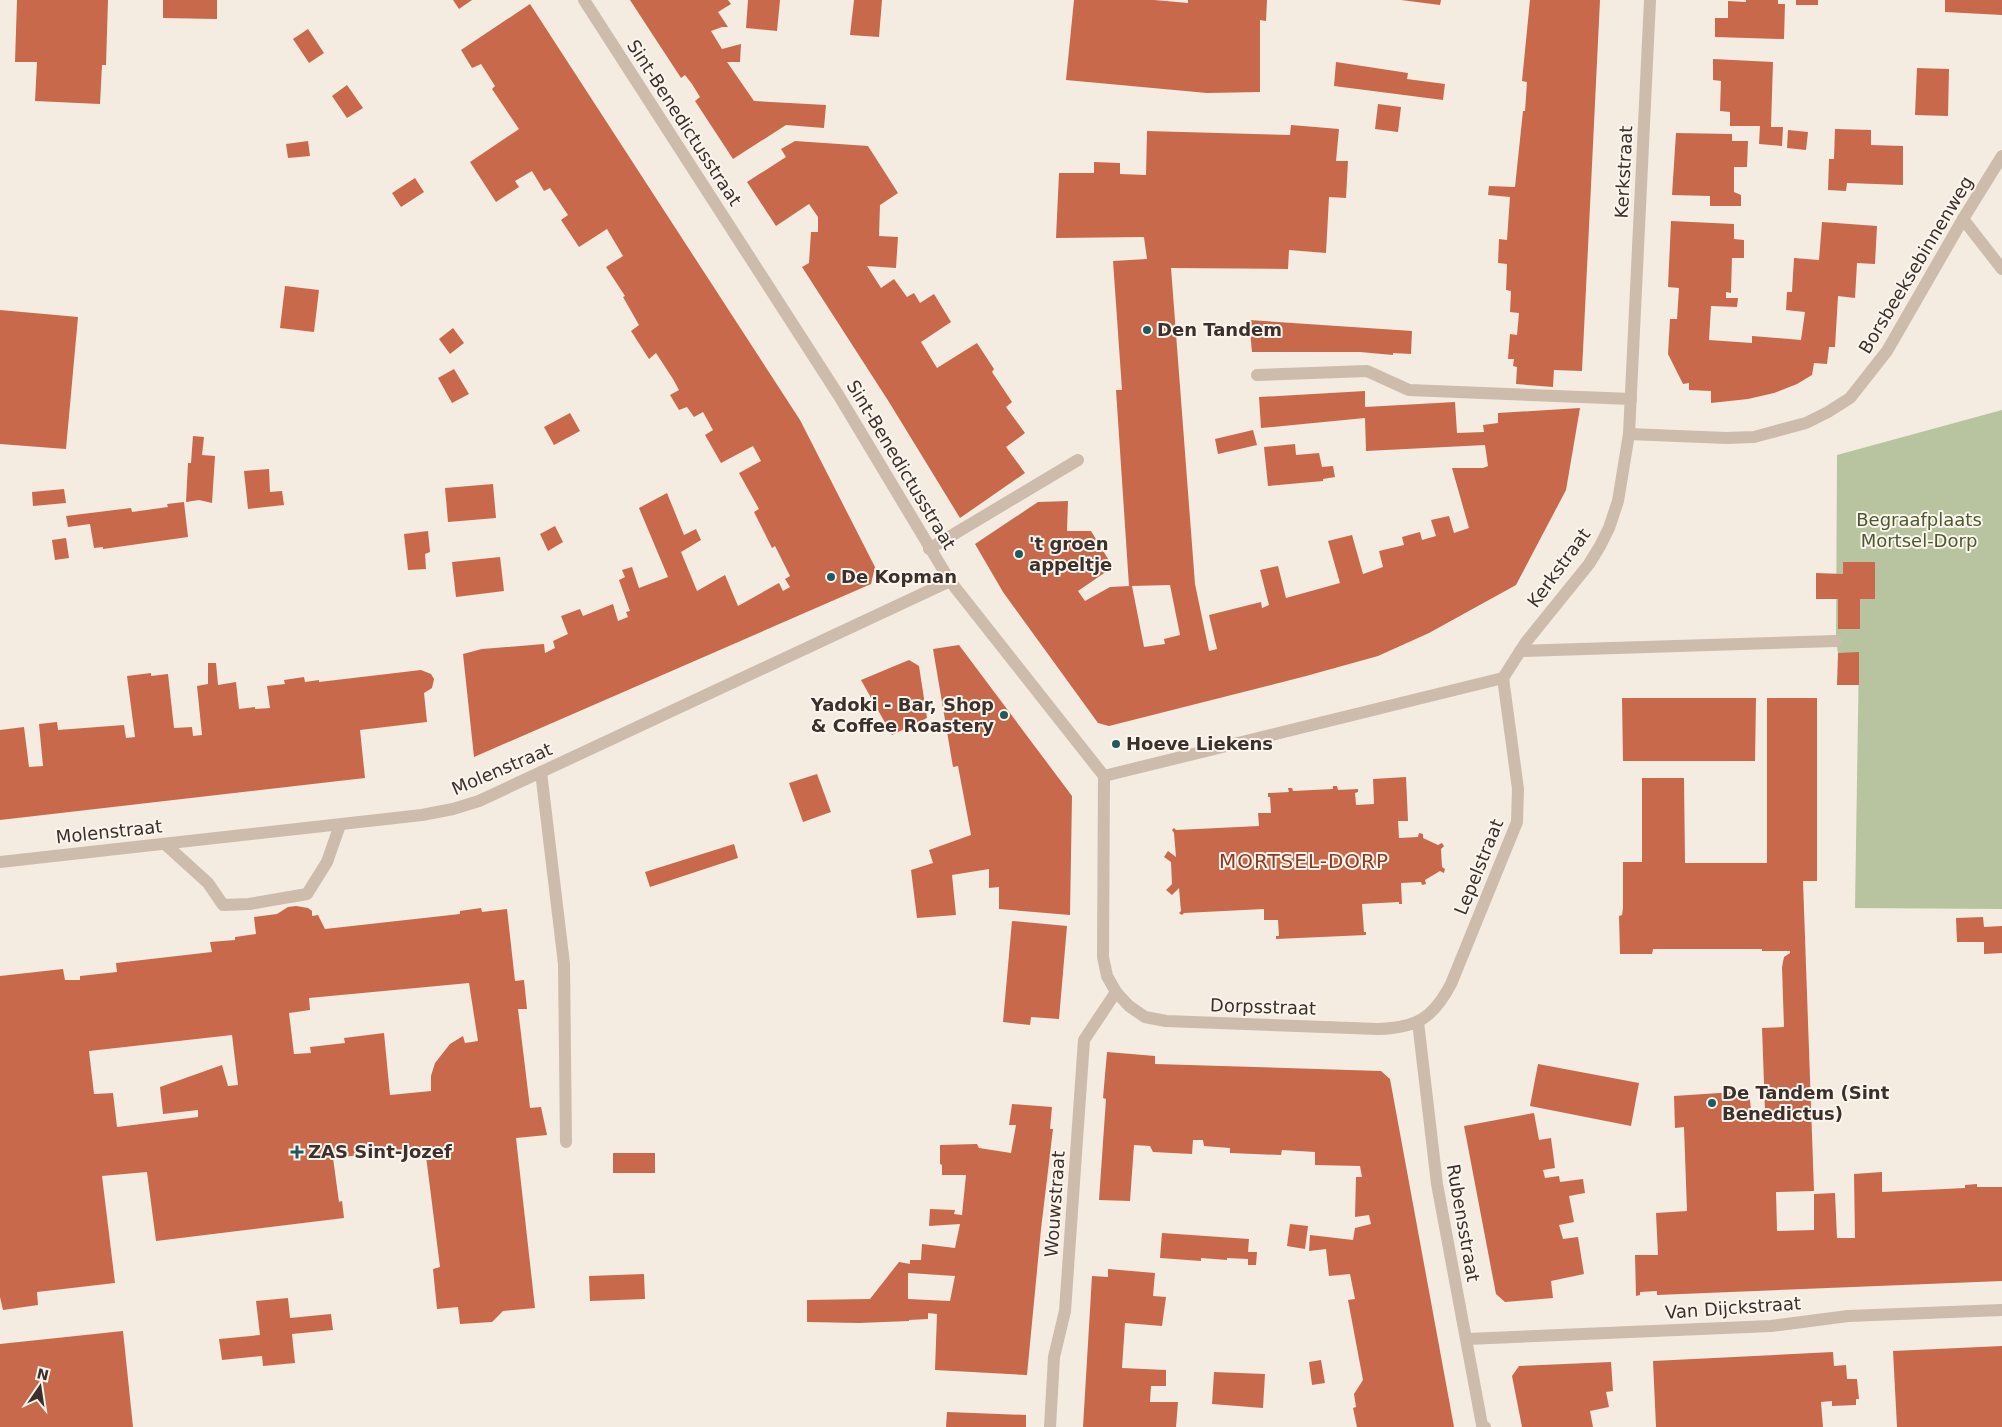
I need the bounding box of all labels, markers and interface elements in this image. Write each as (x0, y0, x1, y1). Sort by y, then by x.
street label: Sint-Benedictusstraat (623, 36, 746, 210)
street label: Kerkstraat (1611, 125, 1636, 219)
street label: Borsbeeksebinnenweg (1854, 172, 1977, 357)
place label: Den Tandem (1157, 319, 1282, 340)
marker: Den Tandem (1141, 324, 1153, 336)
street label: Sint-Benedictusstraat (843, 376, 960, 553)
park label: Begraafplaats Mortsel-Dorp (1856, 509, 1982, 551)
street label: Kerkstraat (1523, 524, 1594, 611)
place label: 't groen appeltje (1029, 533, 1112, 575)
marker: 't groen appeltje (1013, 548, 1025, 560)
place label: De Kopman (841, 566, 957, 587)
marker: De Kopman (825, 571, 837, 583)
place label: Yadoki - Bar, Shop & Coffee Roastery (810, 694, 994, 736)
marker: Yadoki - Bar, Shop & Coffee Roastery (998, 709, 1010, 721)
place label: Hoeve Liekens (1126, 733, 1273, 754)
street label: Molenstraat (448, 738, 555, 799)
marker: Hoeve Liekens (1110, 738, 1122, 750)
street label: Molenstraat (55, 815, 163, 848)
street label: Lepelstraat (1450, 816, 1507, 918)
district label: MORTSEL-DORP (1219, 849, 1389, 873)
street label: Dorpsstraat (1210, 994, 1316, 1019)
place label: De Tandem (Sint Benedictus) (1722, 1082, 1890, 1124)
marker: De Tandem (Sint Benedictus) (1706, 1097, 1718, 1109)
place label: ZAS Sint-Jozef (308, 1141, 452, 1162)
marker: ZAS Sint-Jozef (290, 1145, 304, 1159)
street label: Wouwstraat (1040, 1150, 1069, 1258)
street label: Rubensstraat (1443, 1162, 1484, 1284)
street label: Van Dijckstraat (1664, 1292, 1802, 1323)
north arrow (15, 1362, 65, 1412)
text: N (35, 1365, 50, 1383)

